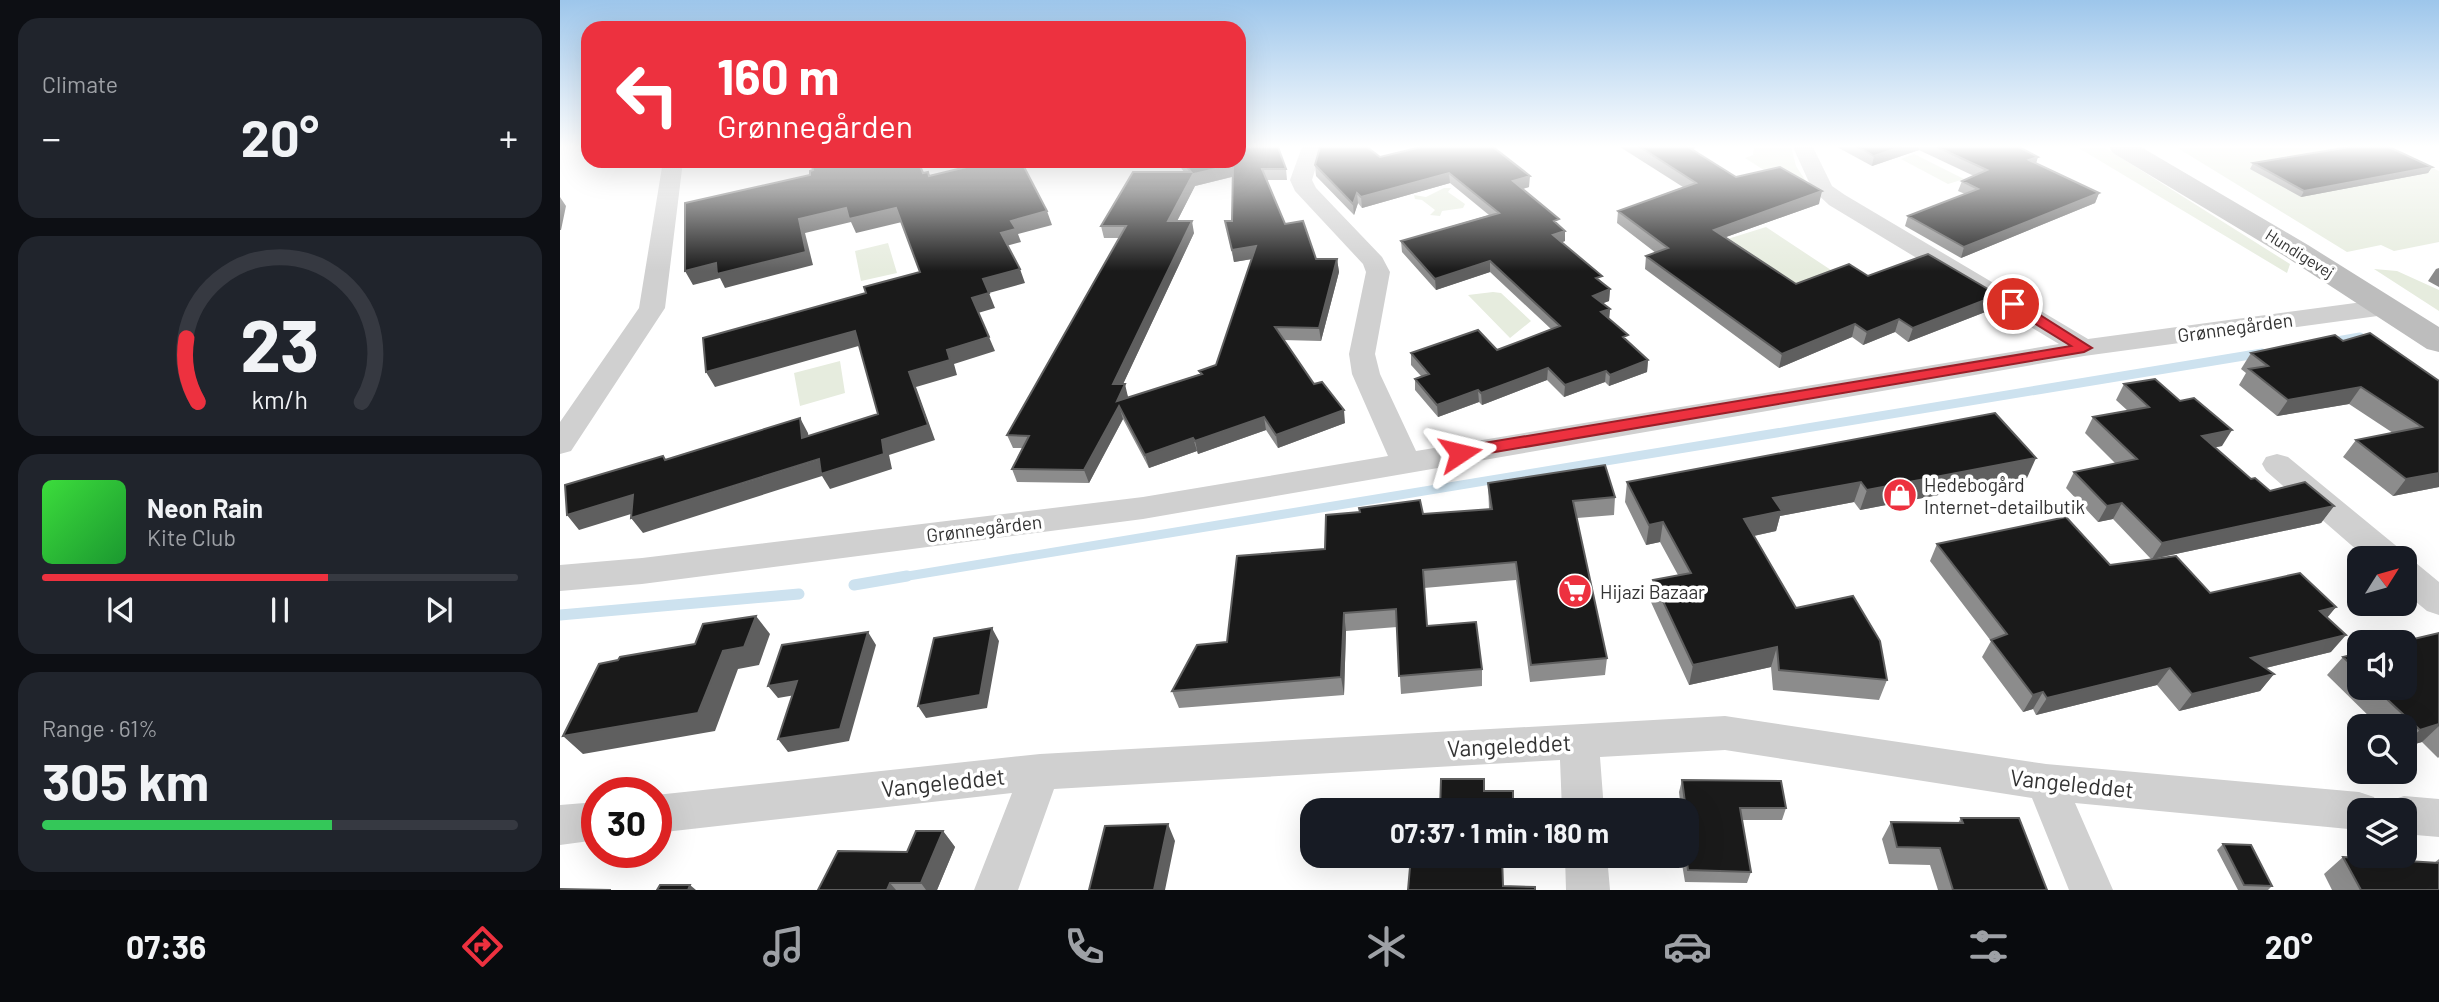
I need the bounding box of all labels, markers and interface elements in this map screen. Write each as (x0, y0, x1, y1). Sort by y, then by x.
text: 160 m (717, 46, 839, 105)
icon: left (602, 49, 693, 140)
text: Climate (42, 70, 118, 98)
text: 20° (241, 105, 319, 167)
text: Grønnegården (717, 106, 913, 144)
text: − (42, 114, 61, 160)
text: + (499, 114, 518, 160)
street label: Hundigevej (2262, 225, 2338, 281)
pin (1983, 274, 2043, 334)
icon: arrive (1994, 285, 2032, 323)
text: 23 (240, 299, 320, 387)
street label: Grønnegården (2176, 308, 2294, 346)
text: km/h (252, 384, 308, 414)
position arrow (1423, 416, 1497, 490)
place label: Hedebogård Internet-detailbutik (1924, 473, 2085, 518)
shop icon: Hedebogård Internet-detailbutik (1881, 476, 1919, 514)
text: Neon Rain (147, 492, 263, 523)
street label: Grønnegården (925, 509, 1043, 547)
text: Kite Club (147, 523, 236, 551)
north arrow (2347, 546, 2417, 616)
map controls (2347, 546, 2417, 868)
supermarket icon: Hijazi Bazaar (1556, 572, 1594, 610)
place label: Hijazi Bazaar (1600, 580, 1705, 603)
icon: previous (102, 591, 140, 629)
icon: pause (261, 591, 299, 629)
icon: next (420, 591, 458, 629)
button: sound (2347, 630, 2417, 700)
text: Range · 61% (42, 714, 158, 742)
button: search (2347, 714, 2417, 784)
street label: Vangeleddet (1446, 728, 1572, 762)
text: 305 km (42, 749, 209, 811)
street label: Vangeleddet (880, 762, 1006, 802)
street label: Vangeleddet (2009, 763, 2135, 803)
speed limit sign: 30 (581, 777, 672, 868)
button: layers (2347, 798, 2417, 868)
text: 07:37 · 1 min · 180 m (1390, 817, 1609, 848)
icon: directions (458, 922, 507, 971)
icon: music (759, 922, 808, 971)
icon: phone (1060, 922, 1109, 971)
icon: climate (1362, 922, 1411, 971)
icon: car (1663, 922, 1712, 971)
icon: filters (1964, 922, 2013, 971)
text: 07:36 (126, 927, 206, 965)
text: 20° (2265, 927, 2313, 965)

